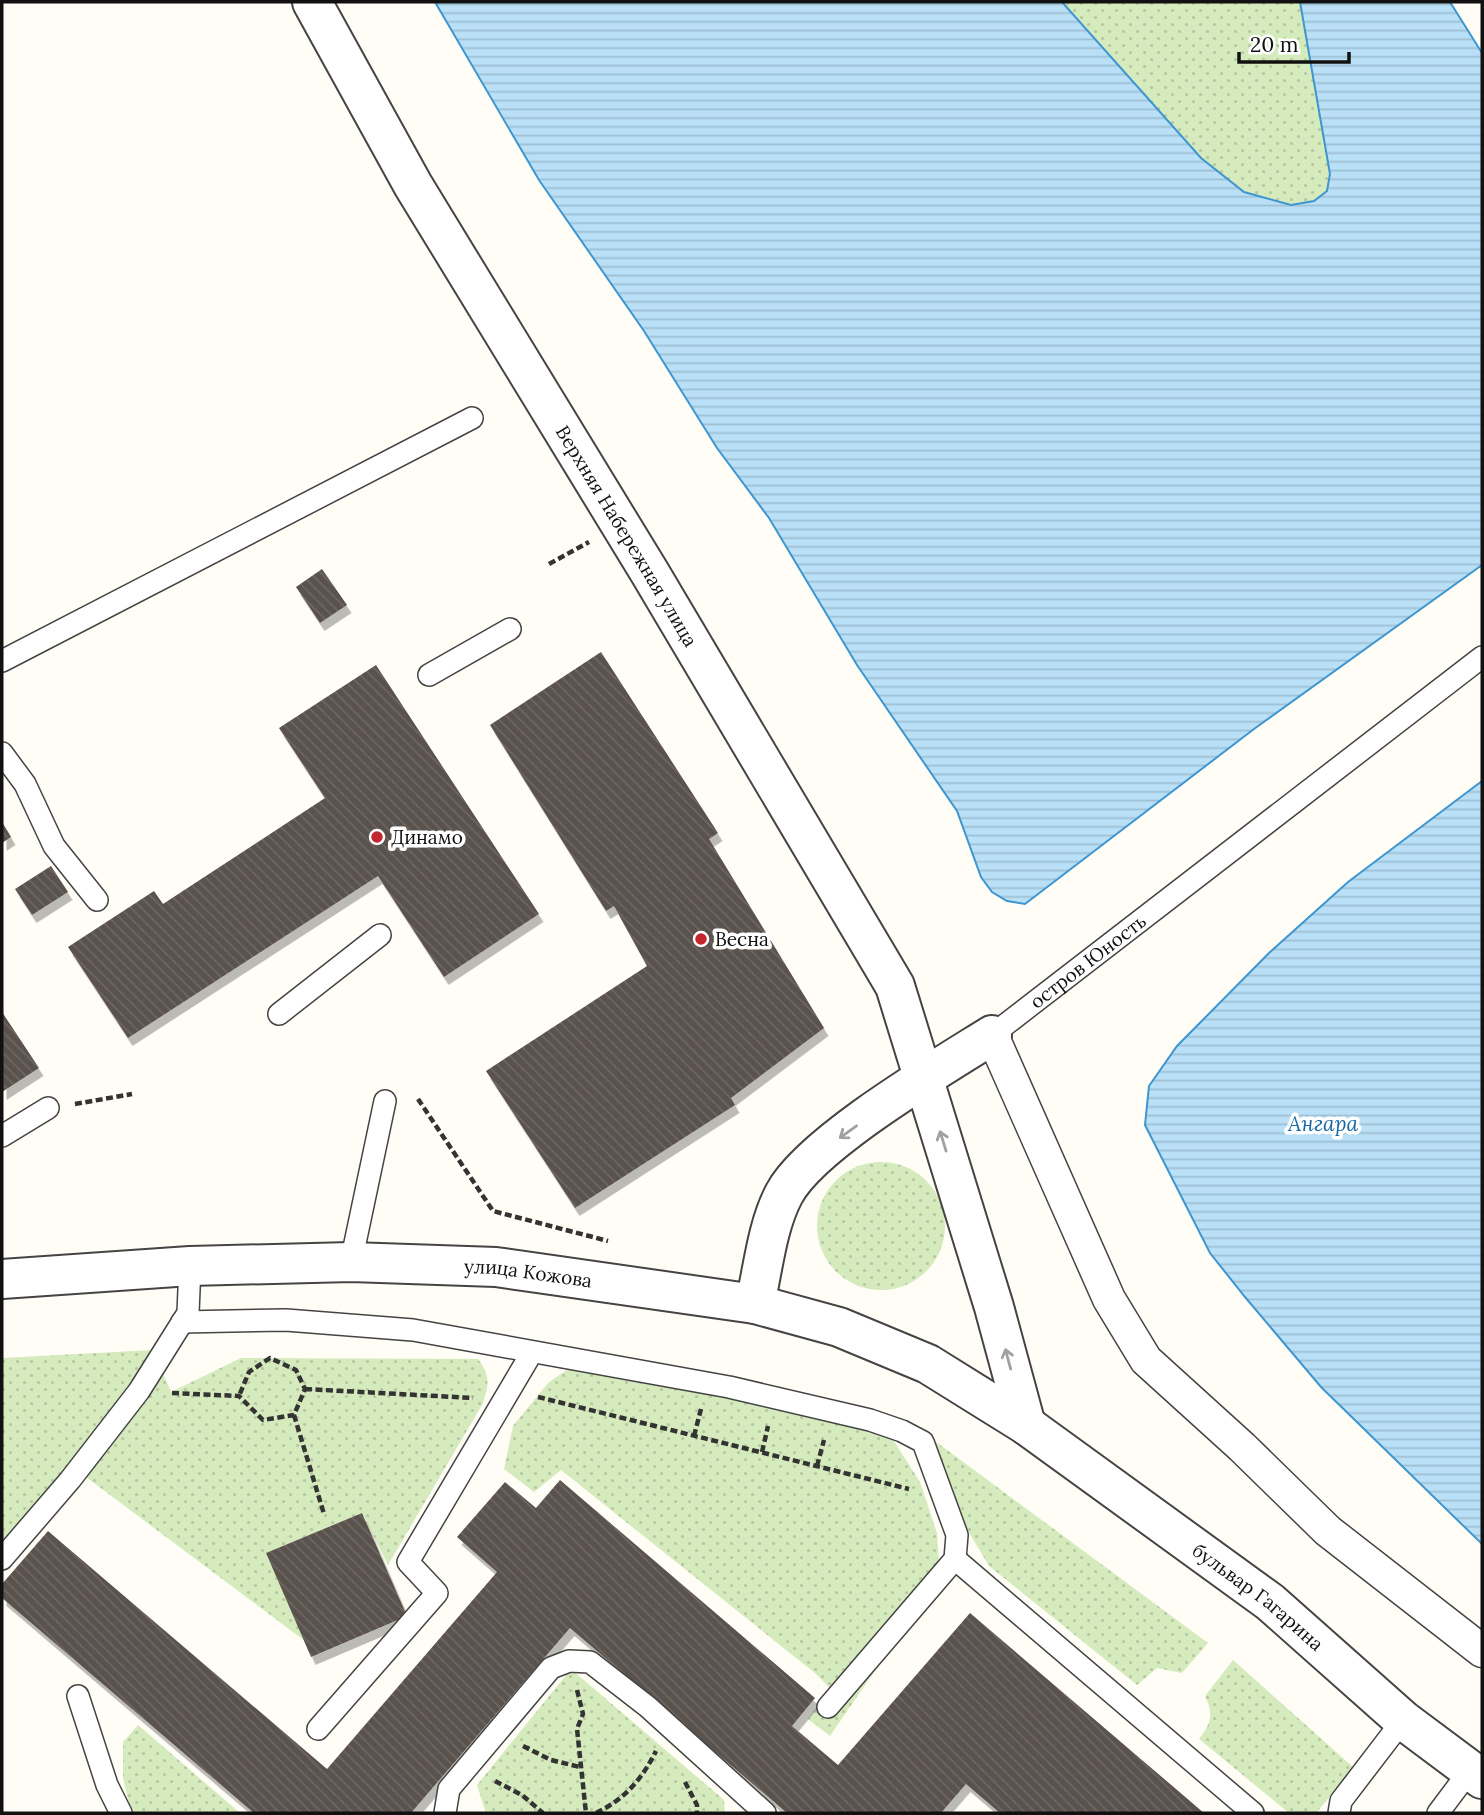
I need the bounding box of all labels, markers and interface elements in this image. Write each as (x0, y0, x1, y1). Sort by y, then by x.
scale bar (1239, 21, 1349, 65)
text: 20 m (1250, 31, 1299, 58)
street label: Верхняя Набережная улица (551, 421, 703, 651)
place label: Динамо (391, 825, 463, 849)
marker: Динамо (369, 829, 385, 845)
street label: остров Юность (1025, 909, 1151, 1014)
place label: Весна (715, 927, 769, 951)
marker: Весна (693, 931, 709, 947)
water label: Ангара (1287, 1110, 1358, 1137)
one-way arrow (840, 1125, 858, 1140)
one-way arrow (936, 1130, 949, 1152)
street label: улица Кожова (463, 1254, 594, 1293)
one-way arrow (1001, 1348, 1014, 1370)
street label: бульвар Гагарина (1188, 1538, 1329, 1656)

